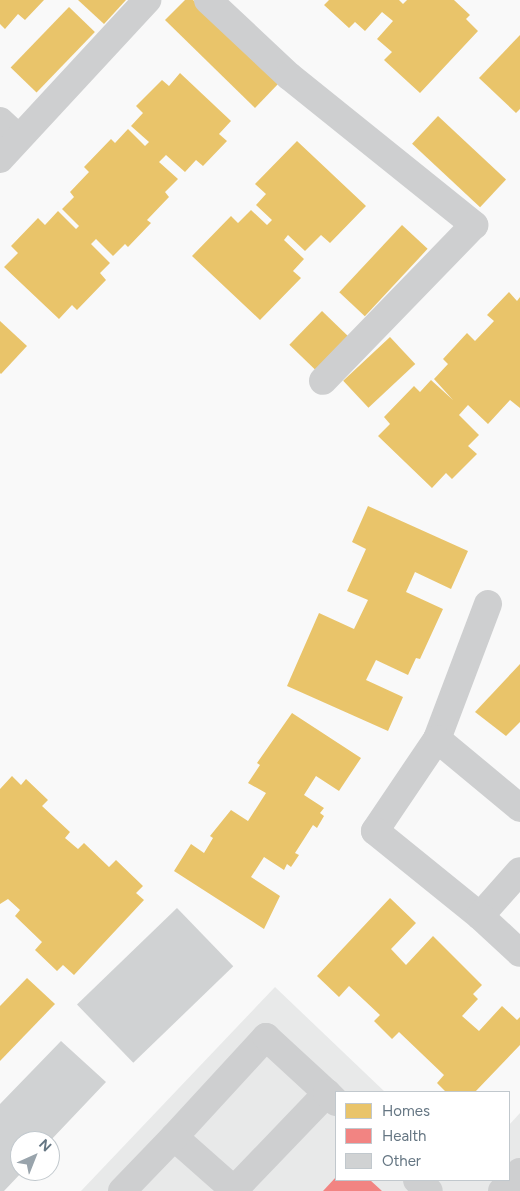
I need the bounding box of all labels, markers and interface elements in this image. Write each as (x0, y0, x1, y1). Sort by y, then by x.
legend (335, 1091, 510, 1181)
text: Homes (382, 1102, 430, 1120)
text: Health (382, 1127, 426, 1145)
north arrow (10, 1131, 60, 1181)
text: N (35, 1136, 55, 1155)
text: Other (382, 1152, 421, 1170)

